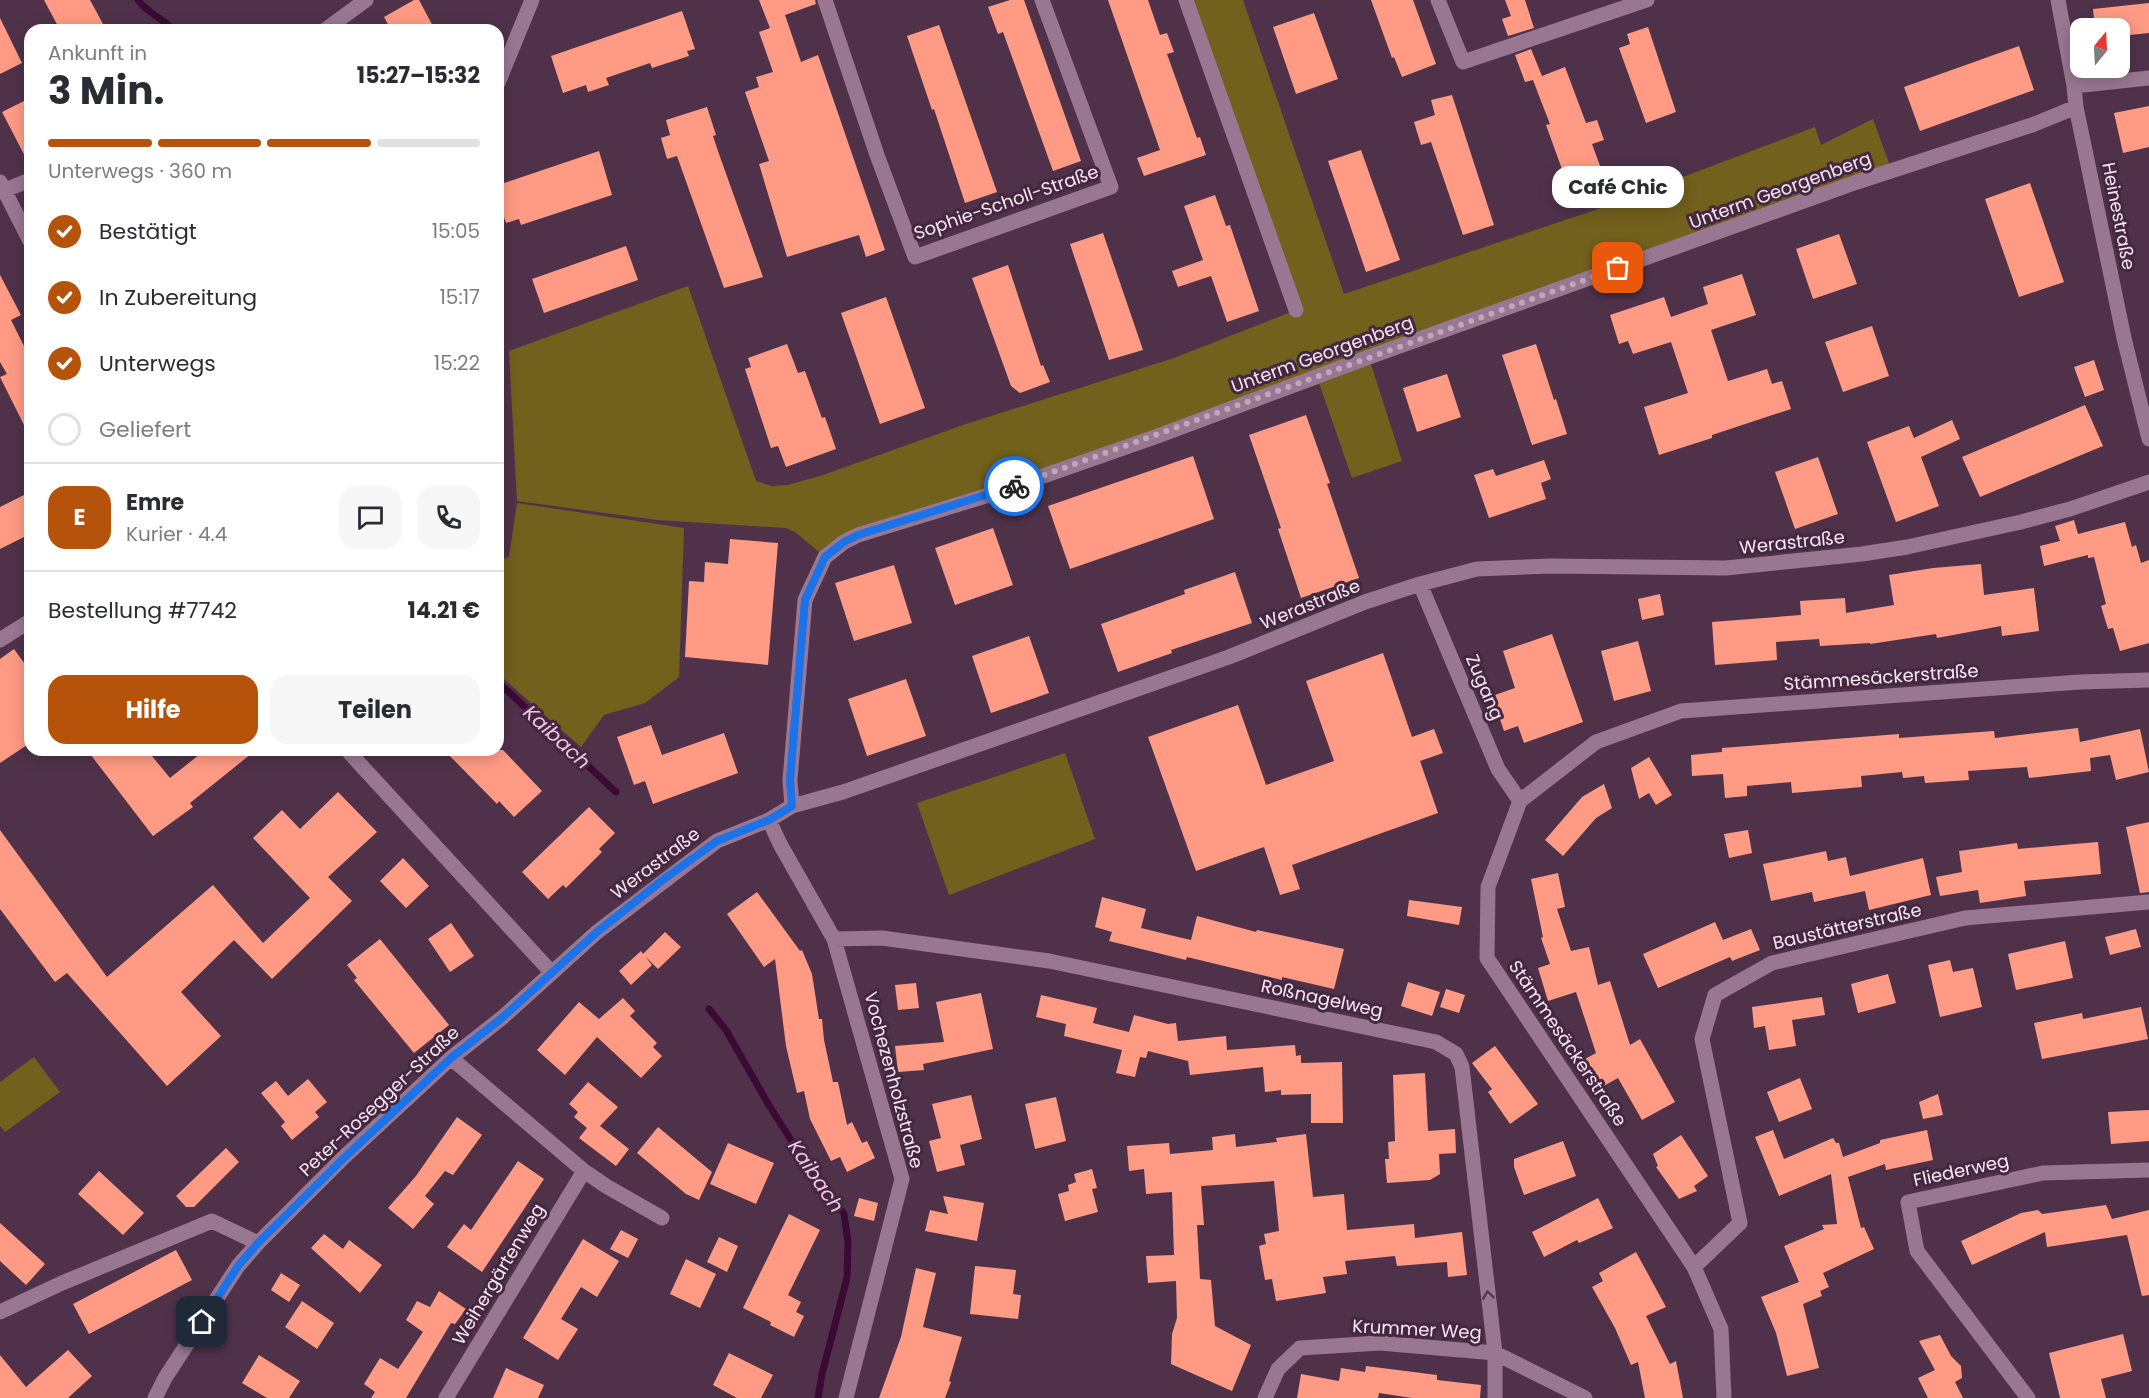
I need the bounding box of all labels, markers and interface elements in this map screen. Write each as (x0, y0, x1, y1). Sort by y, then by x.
north arrow (2070, 18, 2130, 78)
map controls (2070, 18, 2130, 78)
text: Ankunft in (48, 39, 147, 67)
text: 15:27–15:32 (357, 60, 480, 91)
text: 3 Min. (48, 63, 164, 118)
street label: Unterm Georgenberg (1686, 145, 1874, 235)
text: Unterwegs · 360 m (48, 157, 232, 185)
street label: Sophie-Scholl-Straße (910, 159, 1102, 245)
street label: Heinestraße (2096, 160, 2142, 272)
callout: Café Chic (1552, 166, 1684, 208)
text: Café Chic (1568, 173, 1668, 201)
icon: check (48, 215, 81, 248)
text: Bestätigt (99, 216, 197, 247)
text: 15:05 (432, 217, 480, 245)
pin (1592, 242, 1643, 293)
icon: bag (1601, 251, 1634, 284)
icon: check (48, 281, 81, 314)
text: In Zubereitung (99, 282, 257, 313)
text: 15:17 (439, 283, 480, 311)
street label: Unterm Georgenberg (1228, 309, 1416, 399)
icon: check (48, 347, 81, 380)
text: Unterwegs (99, 348, 216, 379)
text: 15:22 (434, 349, 480, 377)
text: Geliefert (99, 414, 191, 445)
courier (984, 456, 1044, 516)
icon: bike (998, 470, 1031, 503)
button: chat (339, 486, 402, 549)
button: phone (417, 486, 480, 549)
text: Emre (126, 487, 184, 518)
text: E (74, 502, 85, 533)
text: Kurier · 4.4 (126, 520, 227, 548)
street label: Werastraße (1738, 524, 1846, 560)
street label: Werastraße (1256, 573, 1364, 635)
text: Bestellung #7742 (48, 595, 237, 626)
text: 14.21 € (408, 595, 480, 626)
street label: Zugang (1460, 650, 1510, 724)
street label: Stämmesäckerstraße (1783, 658, 1979, 696)
button: Hilfe (48, 675, 258, 744)
button: Teilen (270, 675, 480, 744)
water label: Kaibach (517, 699, 597, 775)
street label: Werastraße (605, 821, 705, 905)
street label: Baustätterstraße (1770, 897, 1924, 955)
street label: Stämmesäckerstraße (1503, 955, 1633, 1131)
street label: Roßnagelweg (1259, 973, 1385, 1023)
street label: Vochezenholzstraße (858, 989, 930, 1171)
street label: Peter-Rosegger-Straße (294, 1020, 464, 1182)
water label: Kaibach (781, 1134, 851, 1218)
street label: Fliederweg (1911, 1148, 2011, 1192)
street label: Weihergärtenweg (446, 1199, 550, 1349)
one-way arrow (1483, 1291, 1495, 1300)
pin (176, 1296, 227, 1347)
icon: home (185, 1305, 218, 1338)
street label: Krummer Weg (1352, 1313, 1482, 1345)

